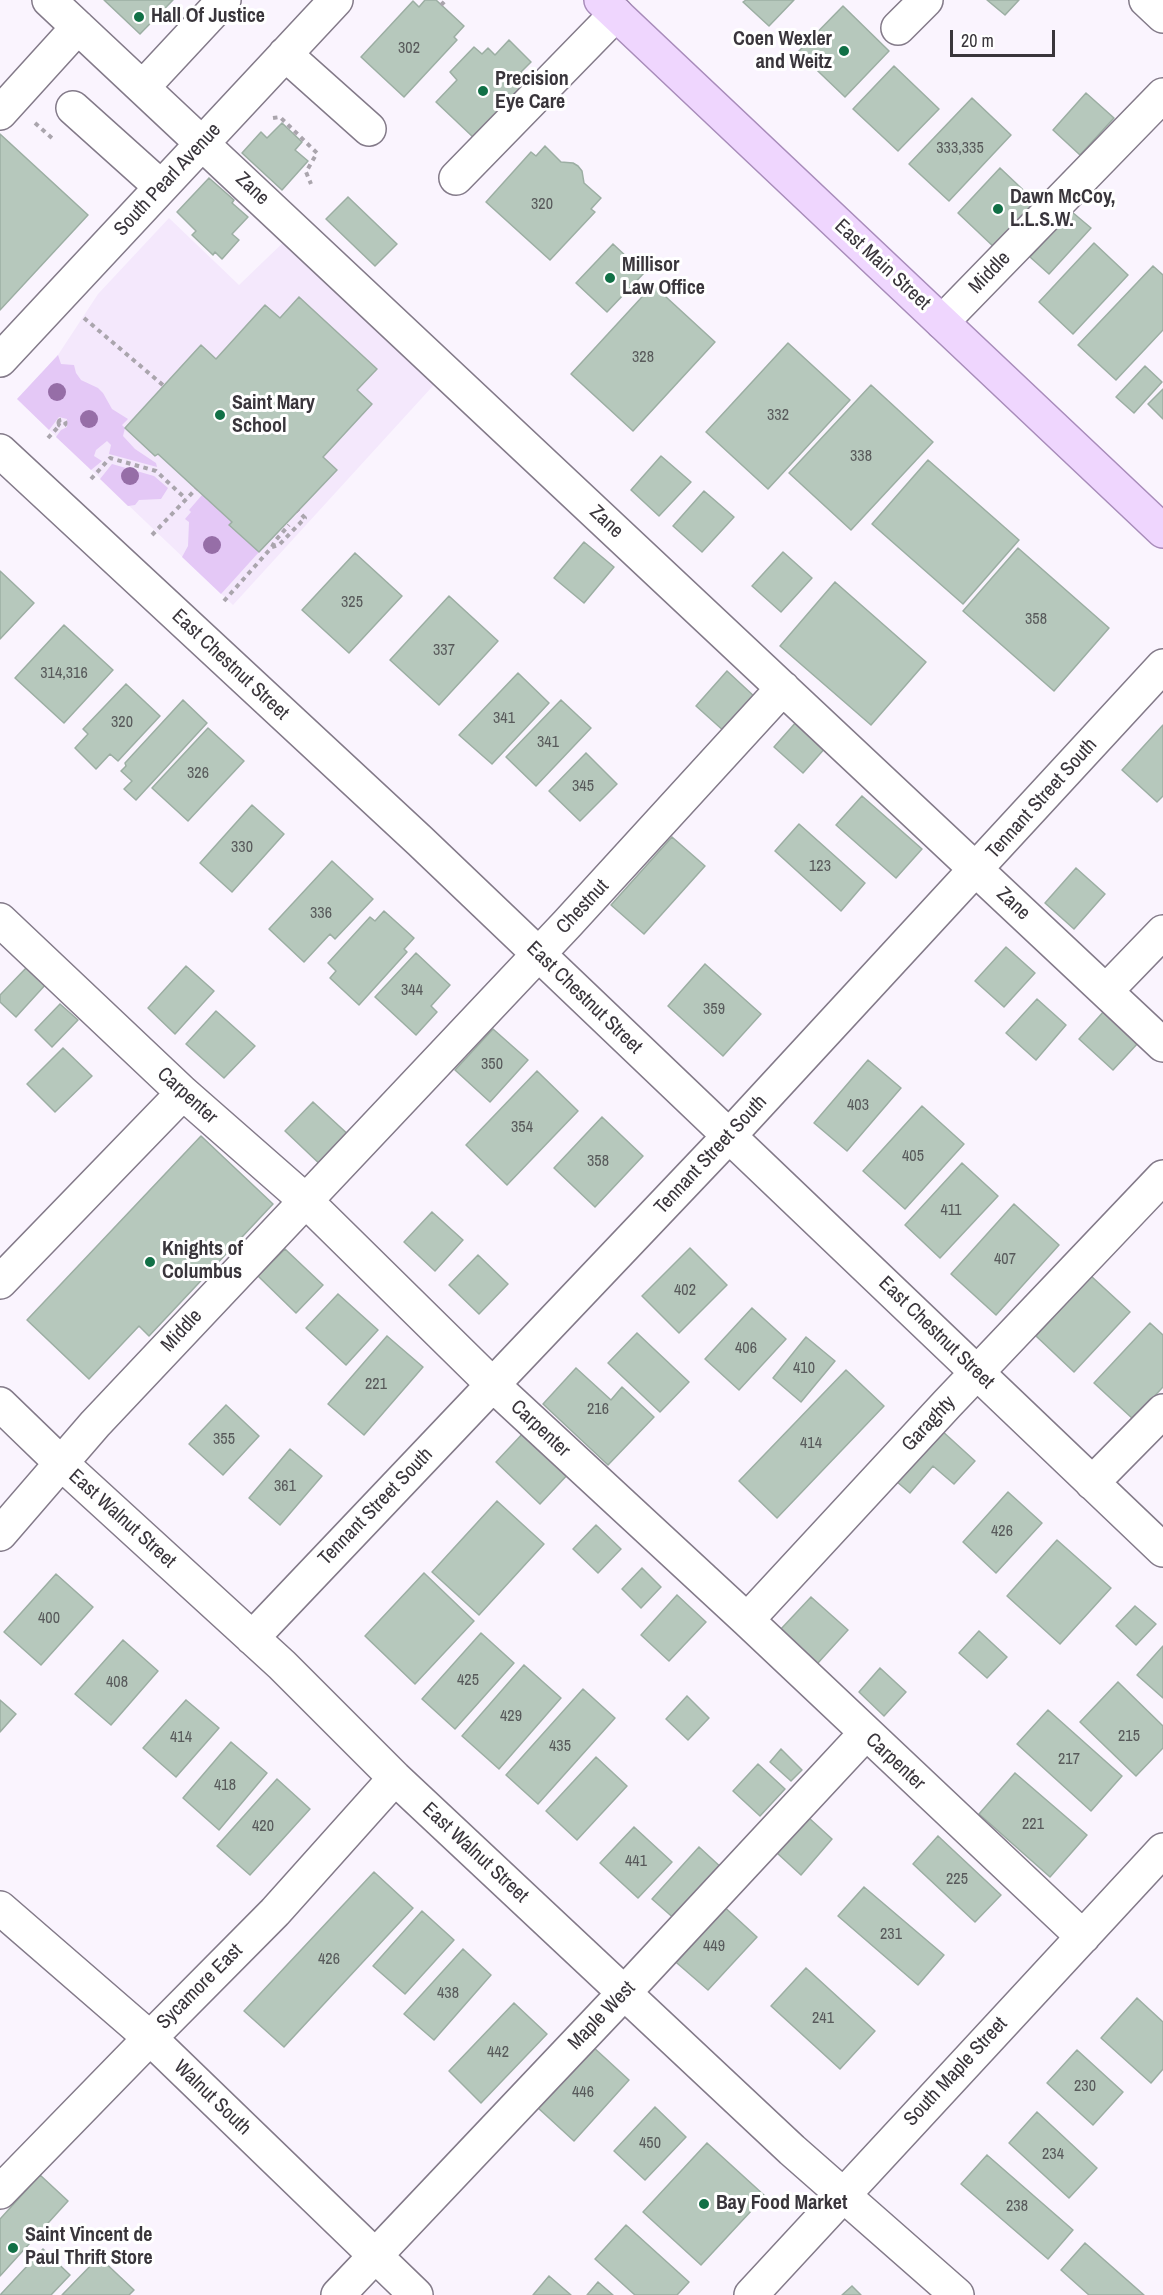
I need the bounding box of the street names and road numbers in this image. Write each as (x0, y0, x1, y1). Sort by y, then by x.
street label: South Pearl Avenue (110, 119, 226, 241)
street label: Zane (230, 167, 274, 211)
street label: East Main Street (829, 215, 935, 315)
street label: Middle (964, 247, 1016, 299)
street label: Zane (584, 500, 628, 544)
street label: East Chestnut Street (166, 605, 294, 725)
street label: Tennant Street South (982, 734, 1102, 864)
street label: Chestnut (552, 875, 614, 939)
street label: Zane (991, 882, 1035, 926)
street label: East Chestnut Street (521, 937, 647, 1059)
street label: Carpenter (152, 1063, 222, 1129)
street label: Tennant Street South (650, 1090, 772, 1220)
street label: East Chestnut Street (873, 1272, 999, 1394)
street label: Middle (156, 1305, 208, 1357)
street label: Garaghty (897, 1391, 961, 1457)
street label: Carpenter (505, 1395, 575, 1463)
street label: Tennant Street South (314, 1443, 438, 1571)
street label: East Walnut Street (63, 1465, 181, 1573)
street label: Carpenter (860, 1728, 930, 1796)
street label: East Walnut Street (417, 1798, 533, 1908)
street label: Sycamore East (152, 1939, 248, 2035)
street label: Maple West (563, 1977, 641, 2055)
street label: South Maple Street (899, 2012, 1013, 2132)
street label: Walnut South (168, 2055, 256, 2141)

